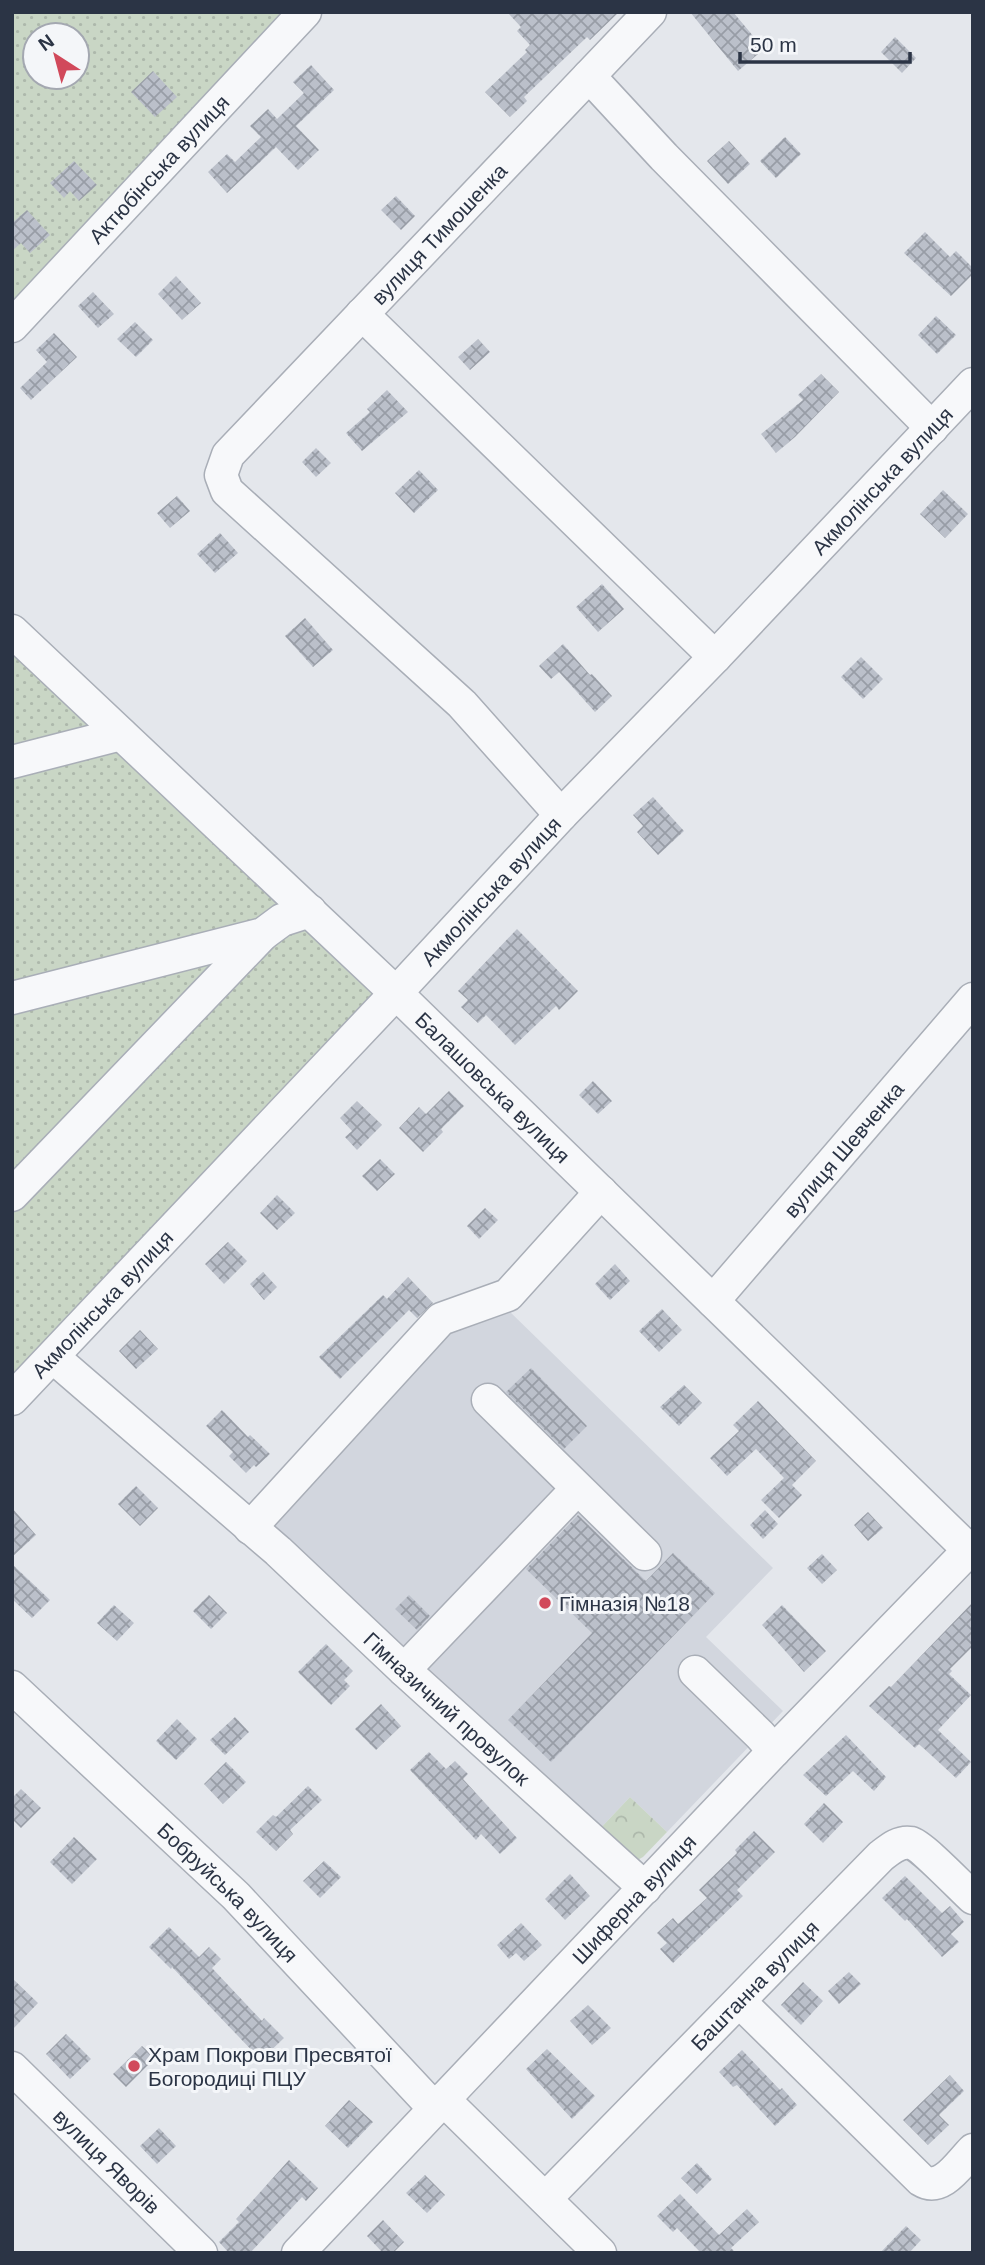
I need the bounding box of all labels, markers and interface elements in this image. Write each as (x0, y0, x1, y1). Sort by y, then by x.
north arrow (21, 21, 91, 91)
scale bar (740, 21, 910, 65)
text: N (35, 30, 58, 55)
text: 50 m (750, 33, 797, 56)
street label: Актюбінська вулиця (84, 90, 233, 248)
street label: вулиця Тимошенка (367, 158, 511, 309)
street label: Акмолінська вулиця (807, 402, 957, 559)
street label: Акмолінська вулиця (416, 812, 565, 970)
street label: Балашовська вулиця (411, 1007, 575, 1167)
street label: вулиця Шевченка (779, 1077, 908, 1222)
street label: Акмолінська вулиця (27, 1225, 177, 1382)
place label: Гімназія №18 (559, 1592, 690, 1615)
marker: Гімназія №18 (537, 1595, 553, 1611)
street label: Гімназичний провулок (360, 1627, 535, 1790)
street label: Бобруйська вулиця (153, 1818, 303, 1966)
street label: Шиферна вулиця (567, 1830, 700, 1968)
street label: Баштанна вулиця (686, 1916, 823, 2055)
place label: Храм Покрови Пресвятої Богородиці ПЦУ (148, 2043, 392, 2090)
marker: Храм Покрови Пресвятої Богородиці ПЦУ (126, 2058, 142, 2074)
street label: вулиця Яворів (49, 2104, 165, 2218)

